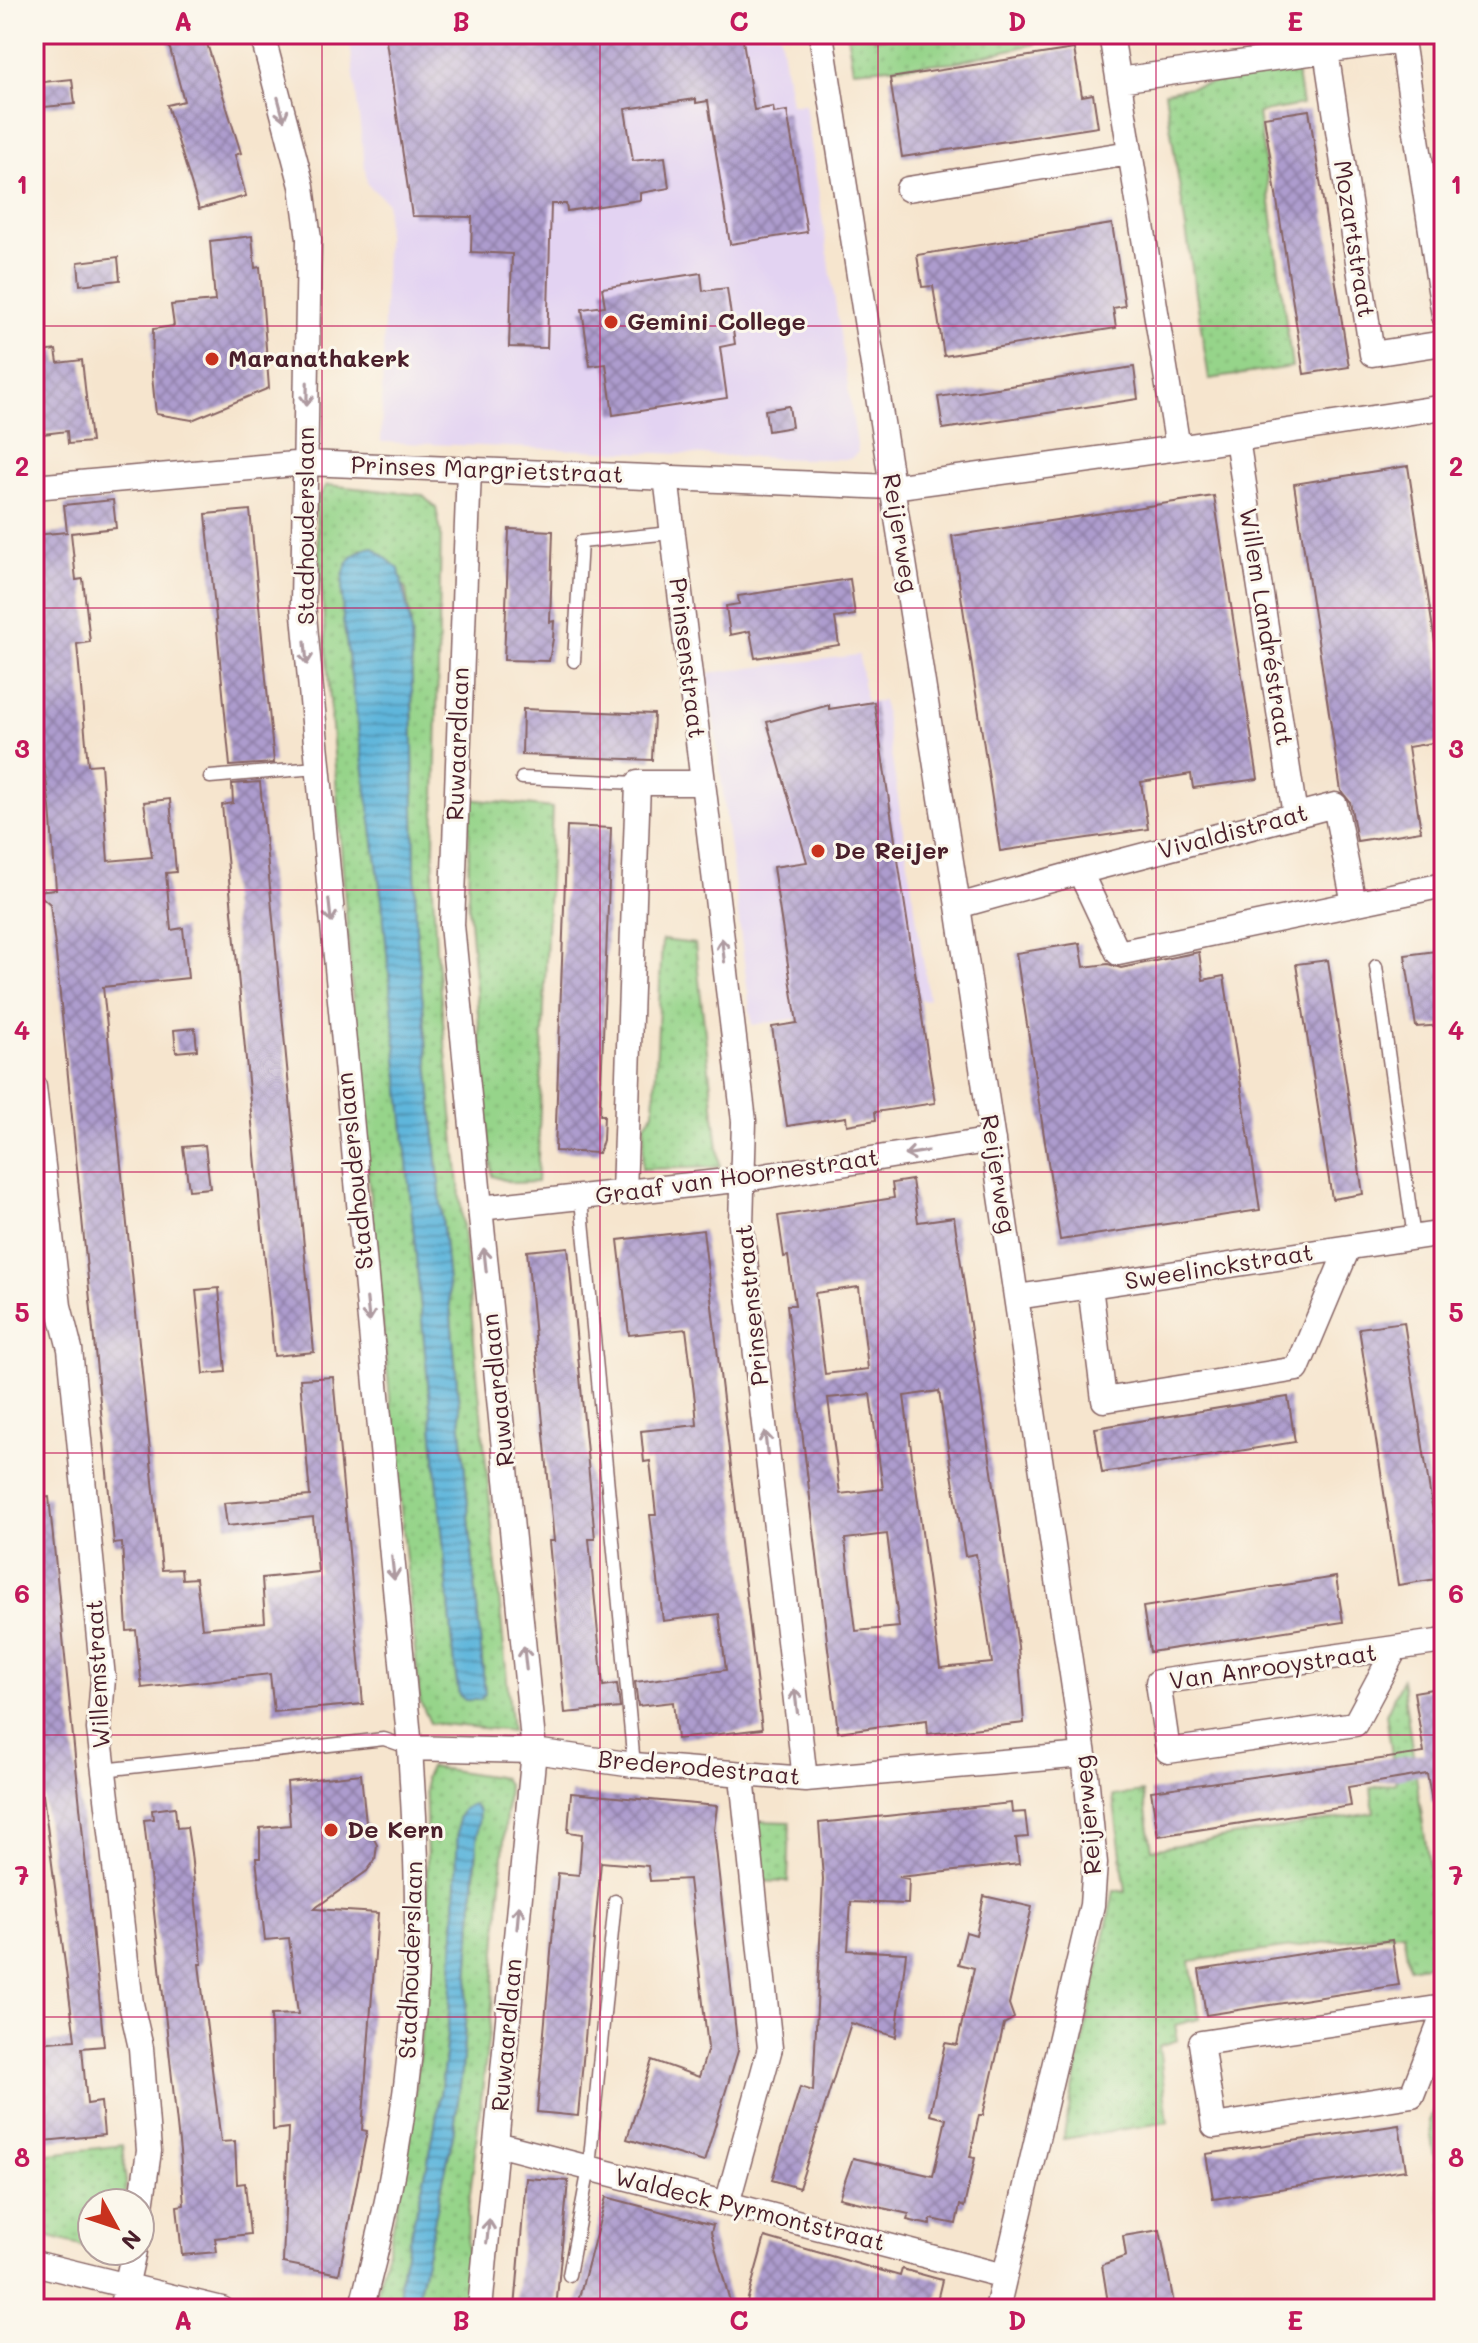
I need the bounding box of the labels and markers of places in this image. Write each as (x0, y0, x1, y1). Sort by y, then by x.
place label: Gemini College (627, 305, 806, 336)
marker: Gemini College (602, 313, 620, 331)
place label: Maranathakerk (228, 342, 410, 373)
marker: Maranathakerk (203, 350, 221, 368)
place label: De Reijer (834, 834, 949, 865)
marker: De Reijer (809, 842, 827, 860)
place label: De Kern (347, 1813, 444, 1844)
marker: De Kern (322, 1821, 340, 1839)

